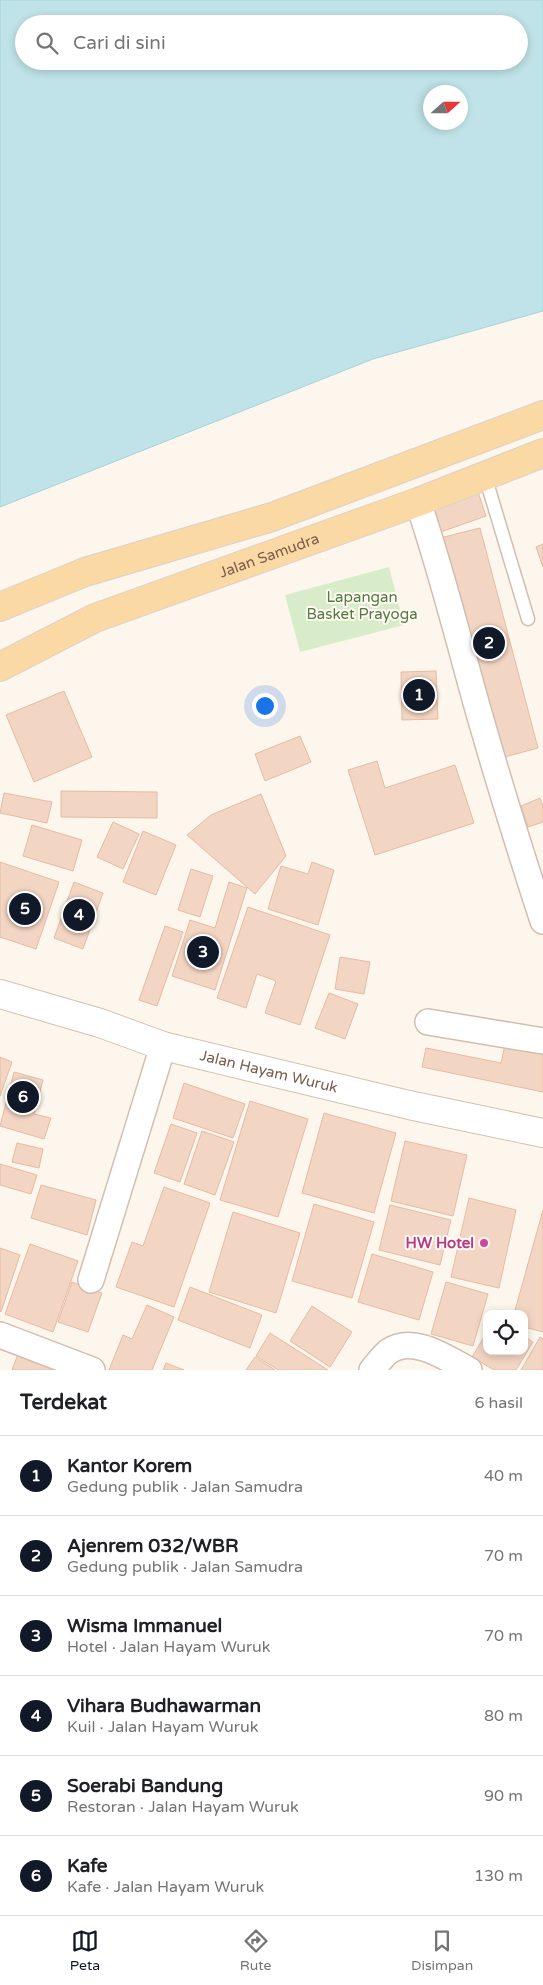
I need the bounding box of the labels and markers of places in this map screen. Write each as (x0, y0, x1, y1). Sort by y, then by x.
pin: 2 (473, 624, 505, 662)
pin: 1 (403, 676, 435, 714)
pin: 5 (9, 890, 41, 928)
pin: 4 (63, 896, 95, 934)
pin: 3 (187, 933, 219, 971)
pin: 6 (7, 1078, 39, 1116)
place label: HW Hotel (406, 1234, 474, 1252)
marker: HW Hotel (478, 1237, 490, 1249)

